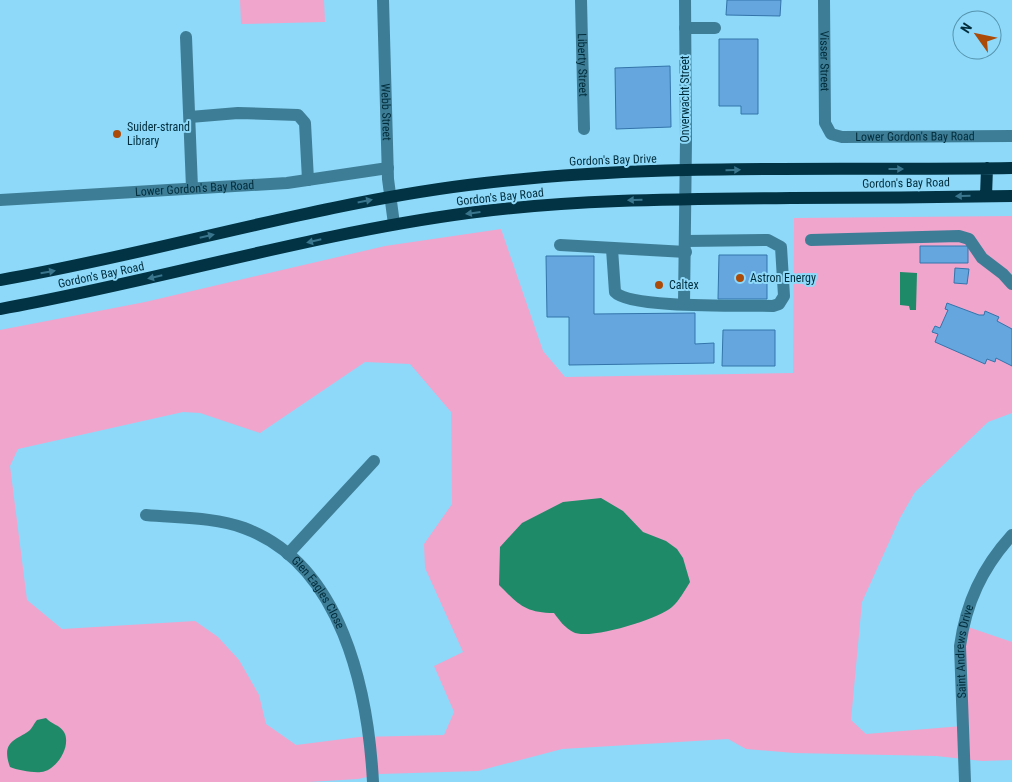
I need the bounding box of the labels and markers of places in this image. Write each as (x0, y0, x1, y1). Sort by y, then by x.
place label: Suider-strand Library (127, 120, 190, 148)
marker: Suider-strand Library (111, 128, 123, 140)
place label: Astron Energy (750, 271, 816, 285)
marker: Astron Energy (734, 272, 746, 284)
place label: Caltex (669, 278, 699, 292)
marker: Caltex (653, 279, 665, 291)

